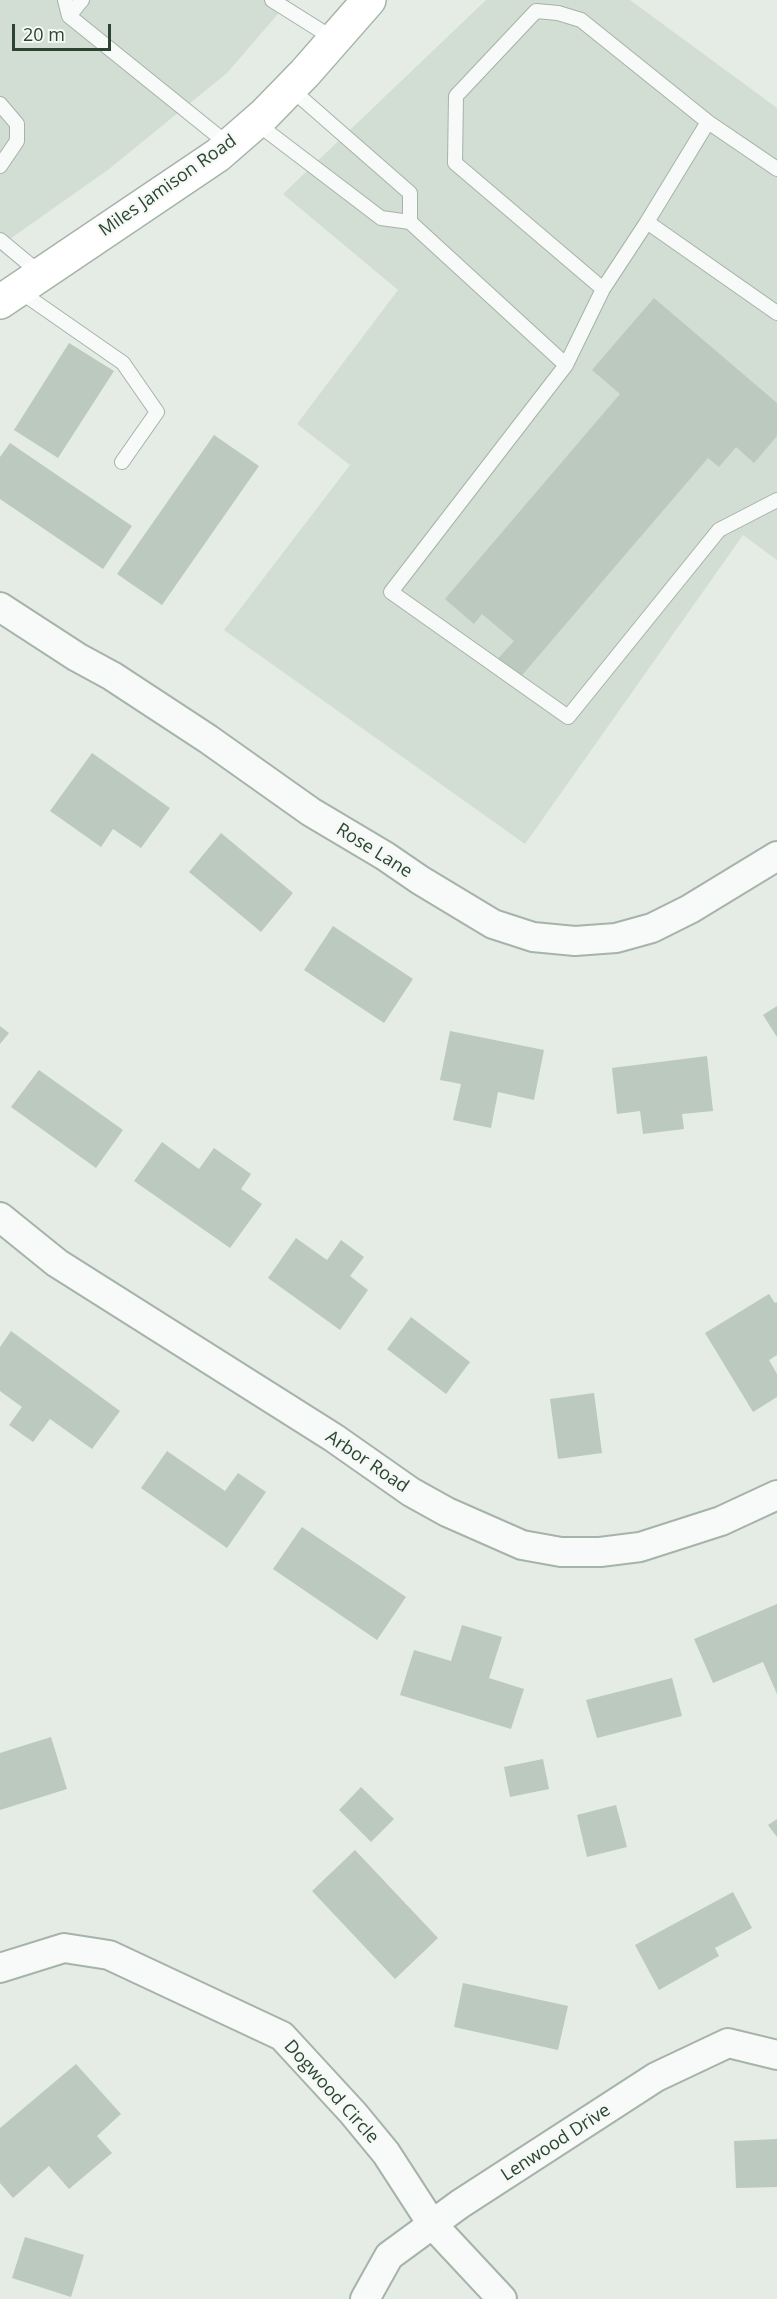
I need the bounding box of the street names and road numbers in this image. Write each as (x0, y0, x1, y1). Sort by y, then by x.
street label: Miles Jamison Road (95, 130, 241, 242)
street label: Rose Lane (332, 819, 416, 883)
street label: Arbor Road (321, 1426, 413, 1498)
street label: Dogwood Circle (279, 2036, 383, 2148)
street label: Lenwood Drive (497, 2100, 615, 2186)

